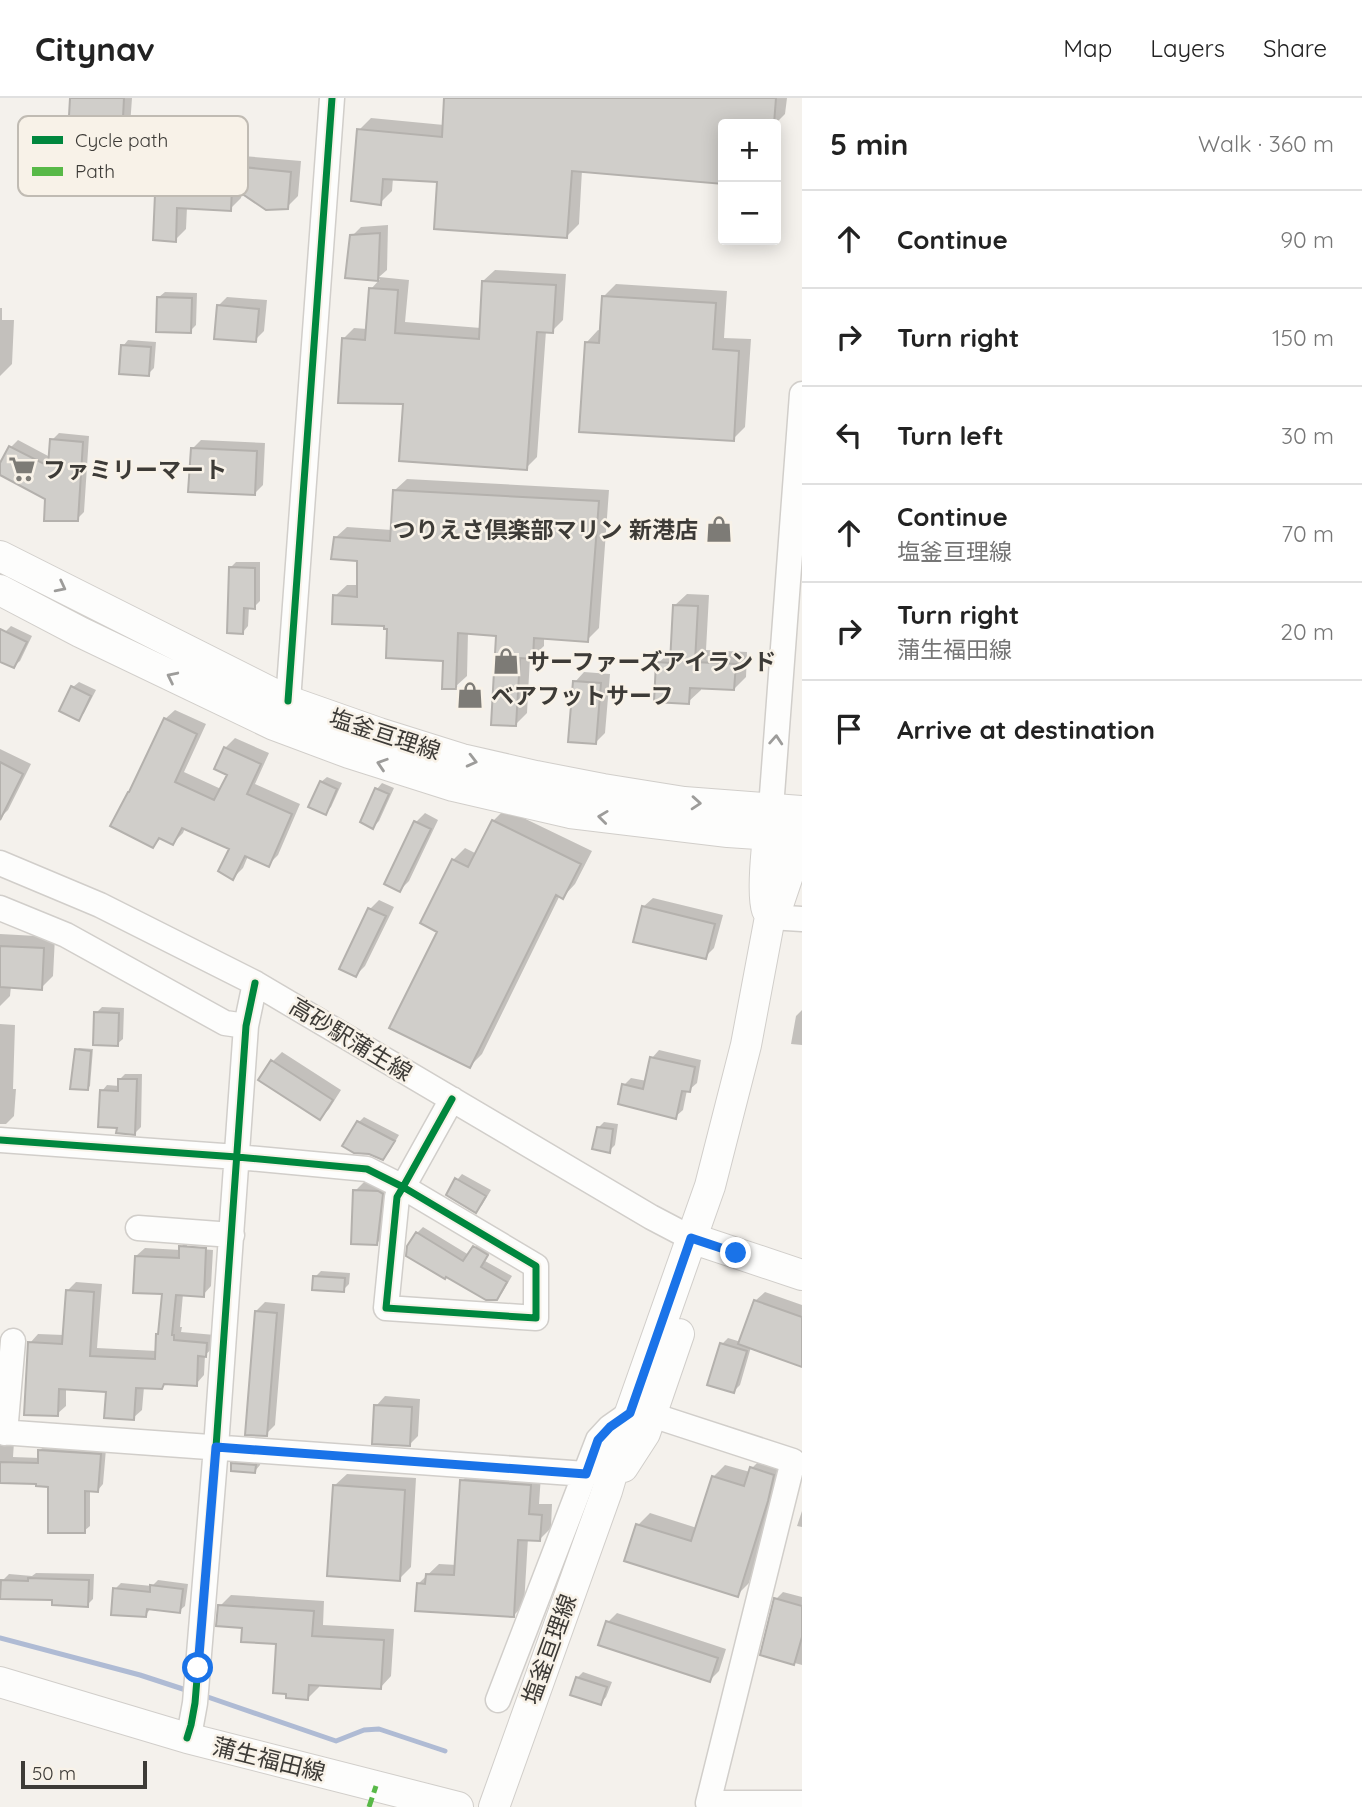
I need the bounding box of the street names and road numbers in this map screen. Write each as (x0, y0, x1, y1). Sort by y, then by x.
street label: 塩釜亘理線 (326, 702, 444, 766)
street label: 高砂駅蒲生線 (284, 991, 418, 1087)
street label: 塩釜亘理線 (516, 1590, 582, 1708)
street label: 蒲生福田線 (210, 1731, 328, 1787)

